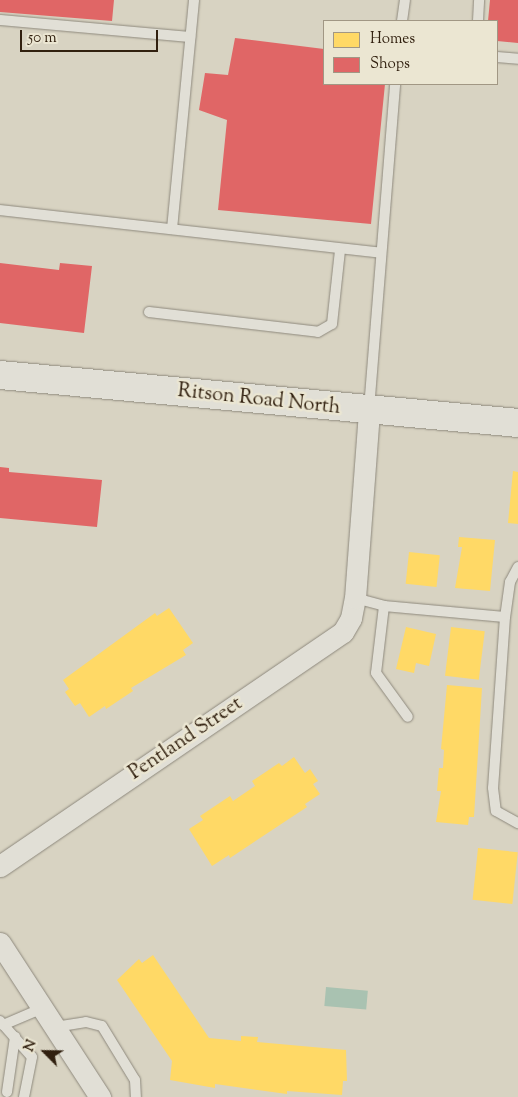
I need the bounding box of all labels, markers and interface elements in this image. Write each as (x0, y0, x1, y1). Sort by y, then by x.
scale bar (22, 20, 160, 52)
legend (323, 20, 498, 85)
text: 50 m (28, 28, 57, 49)
text: Homes (370, 29, 415, 50)
text: Shops (370, 54, 410, 75)
street label: Ritson Road North (176, 380, 342, 420)
street label: Pentland Street (125, 692, 247, 786)
north arrow (20, 1027, 70, 1077)
text: N (20, 1037, 43, 1055)

